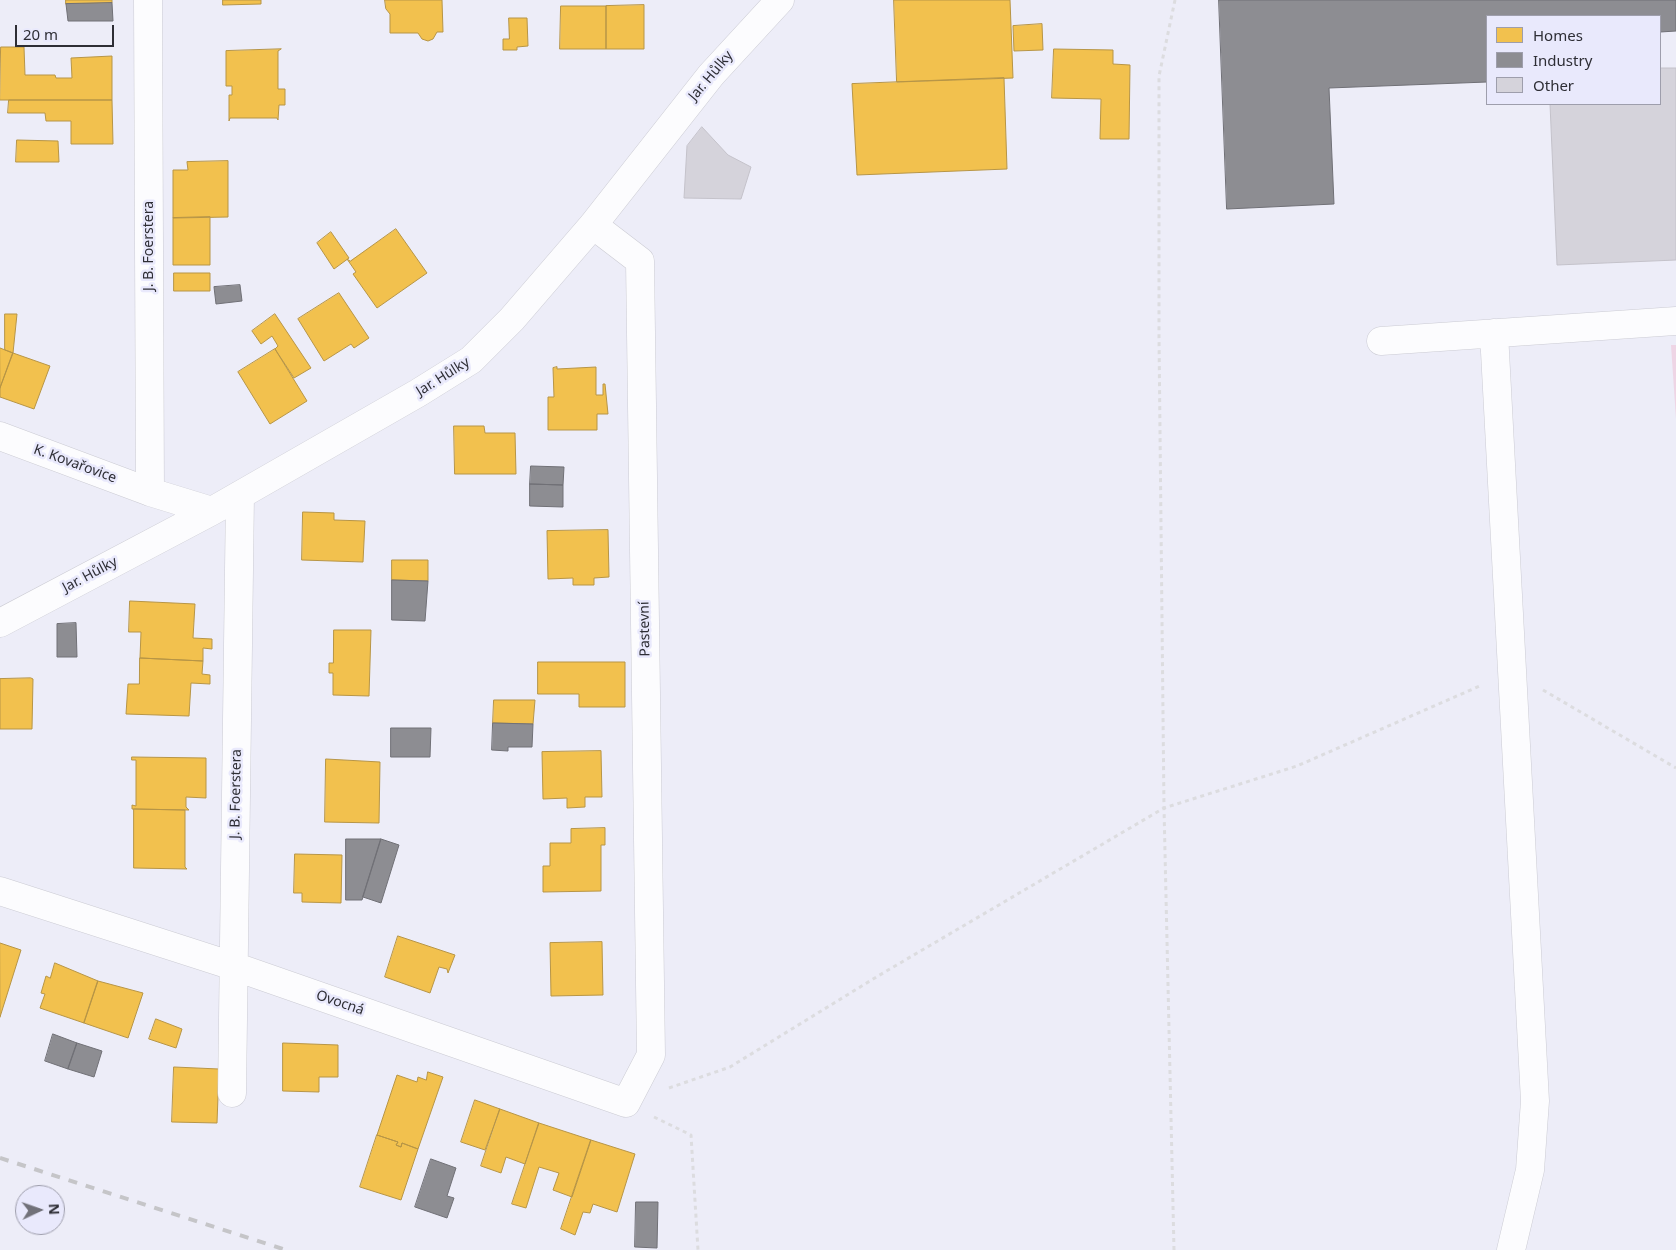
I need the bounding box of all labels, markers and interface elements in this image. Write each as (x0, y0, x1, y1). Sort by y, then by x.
scale bar (18, 15, 116, 47)
legend (1486, 15, 1661, 105)
text: 20 m (23, 24, 58, 44)
text: Homes (1533, 25, 1583, 45)
street label: Jar. Hůlky (685, 48, 737, 104)
text: Industry (1533, 50, 1592, 70)
text: Other (1533, 75, 1574, 95)
street label: J. B. Foerstera (141, 201, 157, 291)
street label: Jar. Hůlky (413, 354, 473, 400)
street label: K. Kovařovice (31, 441, 119, 487)
street label: Jar. Hůlky (60, 554, 120, 596)
street label: Pastevní (636, 601, 654, 657)
street label: J. B. Foerstera (227, 749, 245, 839)
street label: Ovocná (314, 987, 366, 1019)
north arrow (15, 1185, 65, 1235)
text: N (45, 1203, 64, 1215)

